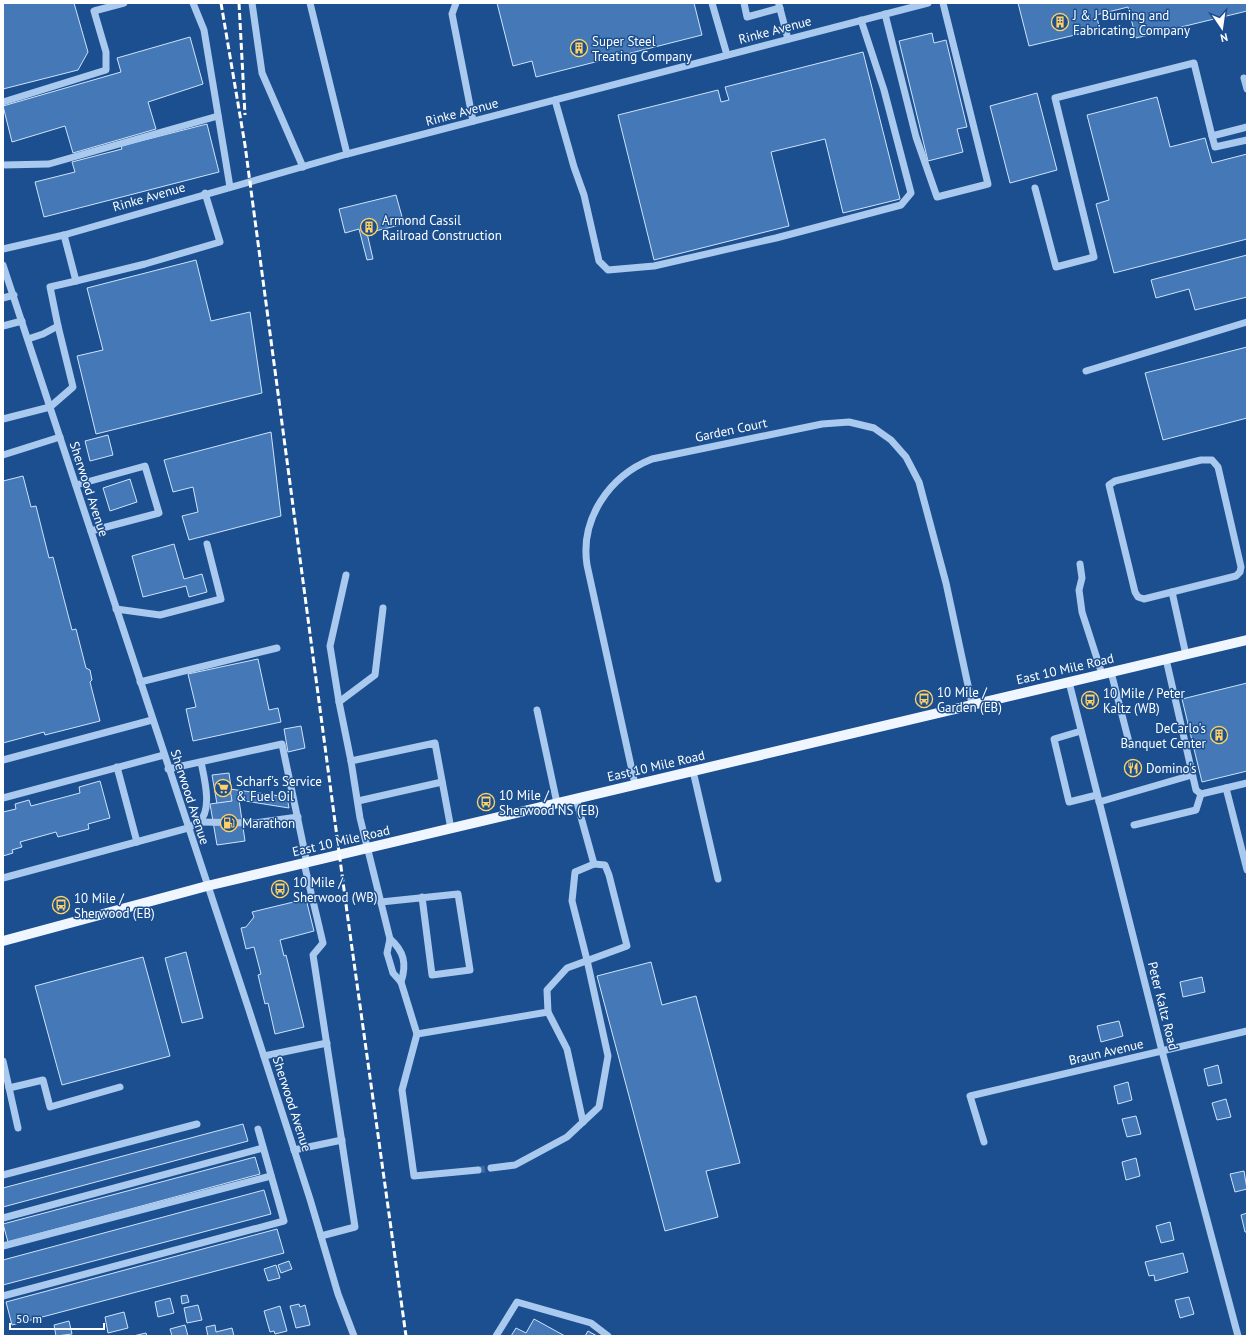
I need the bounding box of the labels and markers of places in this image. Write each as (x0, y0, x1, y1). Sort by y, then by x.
place label: J & J Burning and Fabricating Company (1072, 7, 1190, 39)
building icon: J & J Burning and Fabricating Company (1050, 12, 1070, 32)
place label: Super Steel Treating Company (592, 33, 692, 65)
building icon: Super Steel Treating Company (569, 38, 589, 58)
place label: Armond Cassil Railroad Construction (382, 212, 502, 244)
building icon: Armond Cassil Railroad Construction (359, 217, 379, 237)
place label: 10 Mile / Garden (EB) (937, 684, 1002, 716)
place label: 10 Mile / Peter Kaltz (WB) (1103, 685, 1186, 717)
bus stop icon: 10 Mile / Garden (EB) (914, 689, 934, 709)
bus stop icon: 10 Mile / Peter Kaltz (WB) (1080, 690, 1100, 710)
place label: DeCarlo's Banquet Center (1120, 720, 1207, 752)
building icon: DeCarlo's Banquet Center (1209, 725, 1229, 745)
restaurant icon: Domino's (1123, 758, 1143, 778)
place label: Domino's (1146, 760, 1196, 777)
place label: Scharf's Service & Fuel Oil (236, 773, 322, 805)
supermarket icon: Scharf's Service & Fuel Oil (213, 778, 233, 798)
place label: 10 Mile / Sherwood NS (EB) (499, 787, 599, 819)
bus stop icon: 10 Mile / Sherwood NS (EB) (476, 792, 496, 812)
fuel station icon: Marathon (219, 813, 239, 833)
place label: Marathon (242, 815, 295, 832)
place label: 10 Mile / Sherwood (WB) (293, 874, 378, 906)
bus stop icon: 10 Mile / Sherwood (WB) (270, 879, 290, 899)
place label: 10 Mile / Sherwood (EB) (74, 890, 155, 922)
bus stop icon: 10 Mile / Sherwood (EB) (51, 895, 71, 915)

